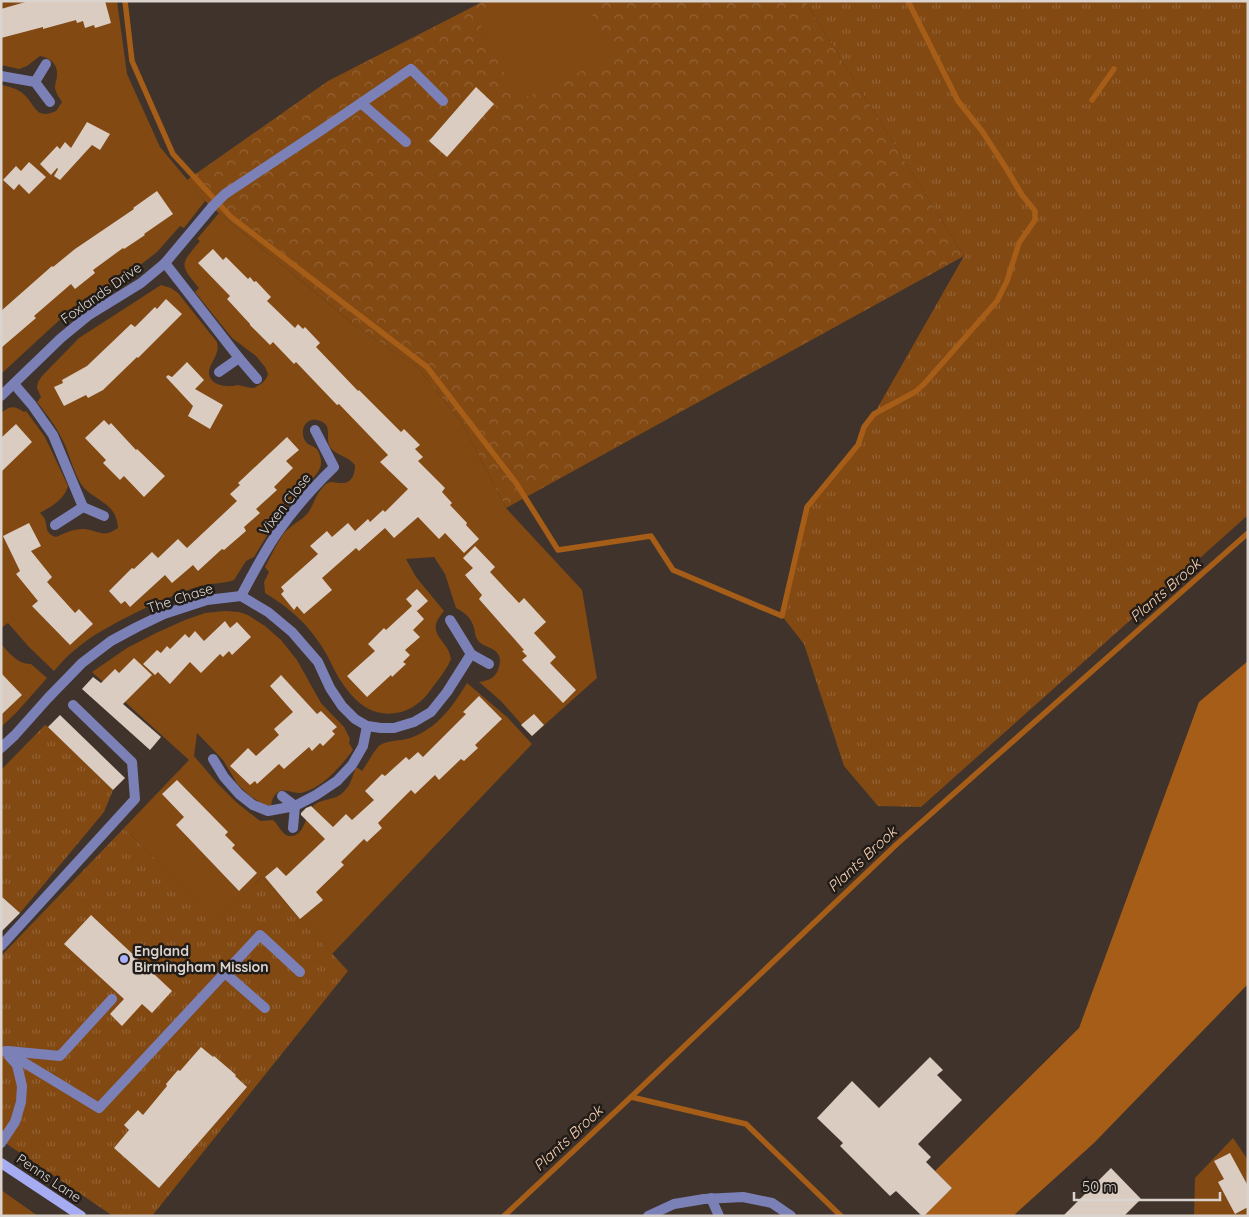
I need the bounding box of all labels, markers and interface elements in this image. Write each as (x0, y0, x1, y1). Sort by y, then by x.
street label: Foxlands Drive (57, 258, 145, 328)
street label: Vixen Close (255, 469, 315, 539)
water label: Plants Brook (1126, 553, 1206, 626)
street label: The Chase (145, 579, 215, 617)
water label: Plants Brook (823, 821, 902, 896)
place label: England Birmingham Mission (134, 942, 269, 976)
marker: England Birmingham Mission (118, 953, 130, 965)
water label: Plants Brook (529, 1100, 608, 1175)
street label: Penns Lane (13, 1150, 85, 1206)
scale bar (1074, 1170, 1220, 1202)
text: 50 m (1082, 1177, 1117, 1196)

